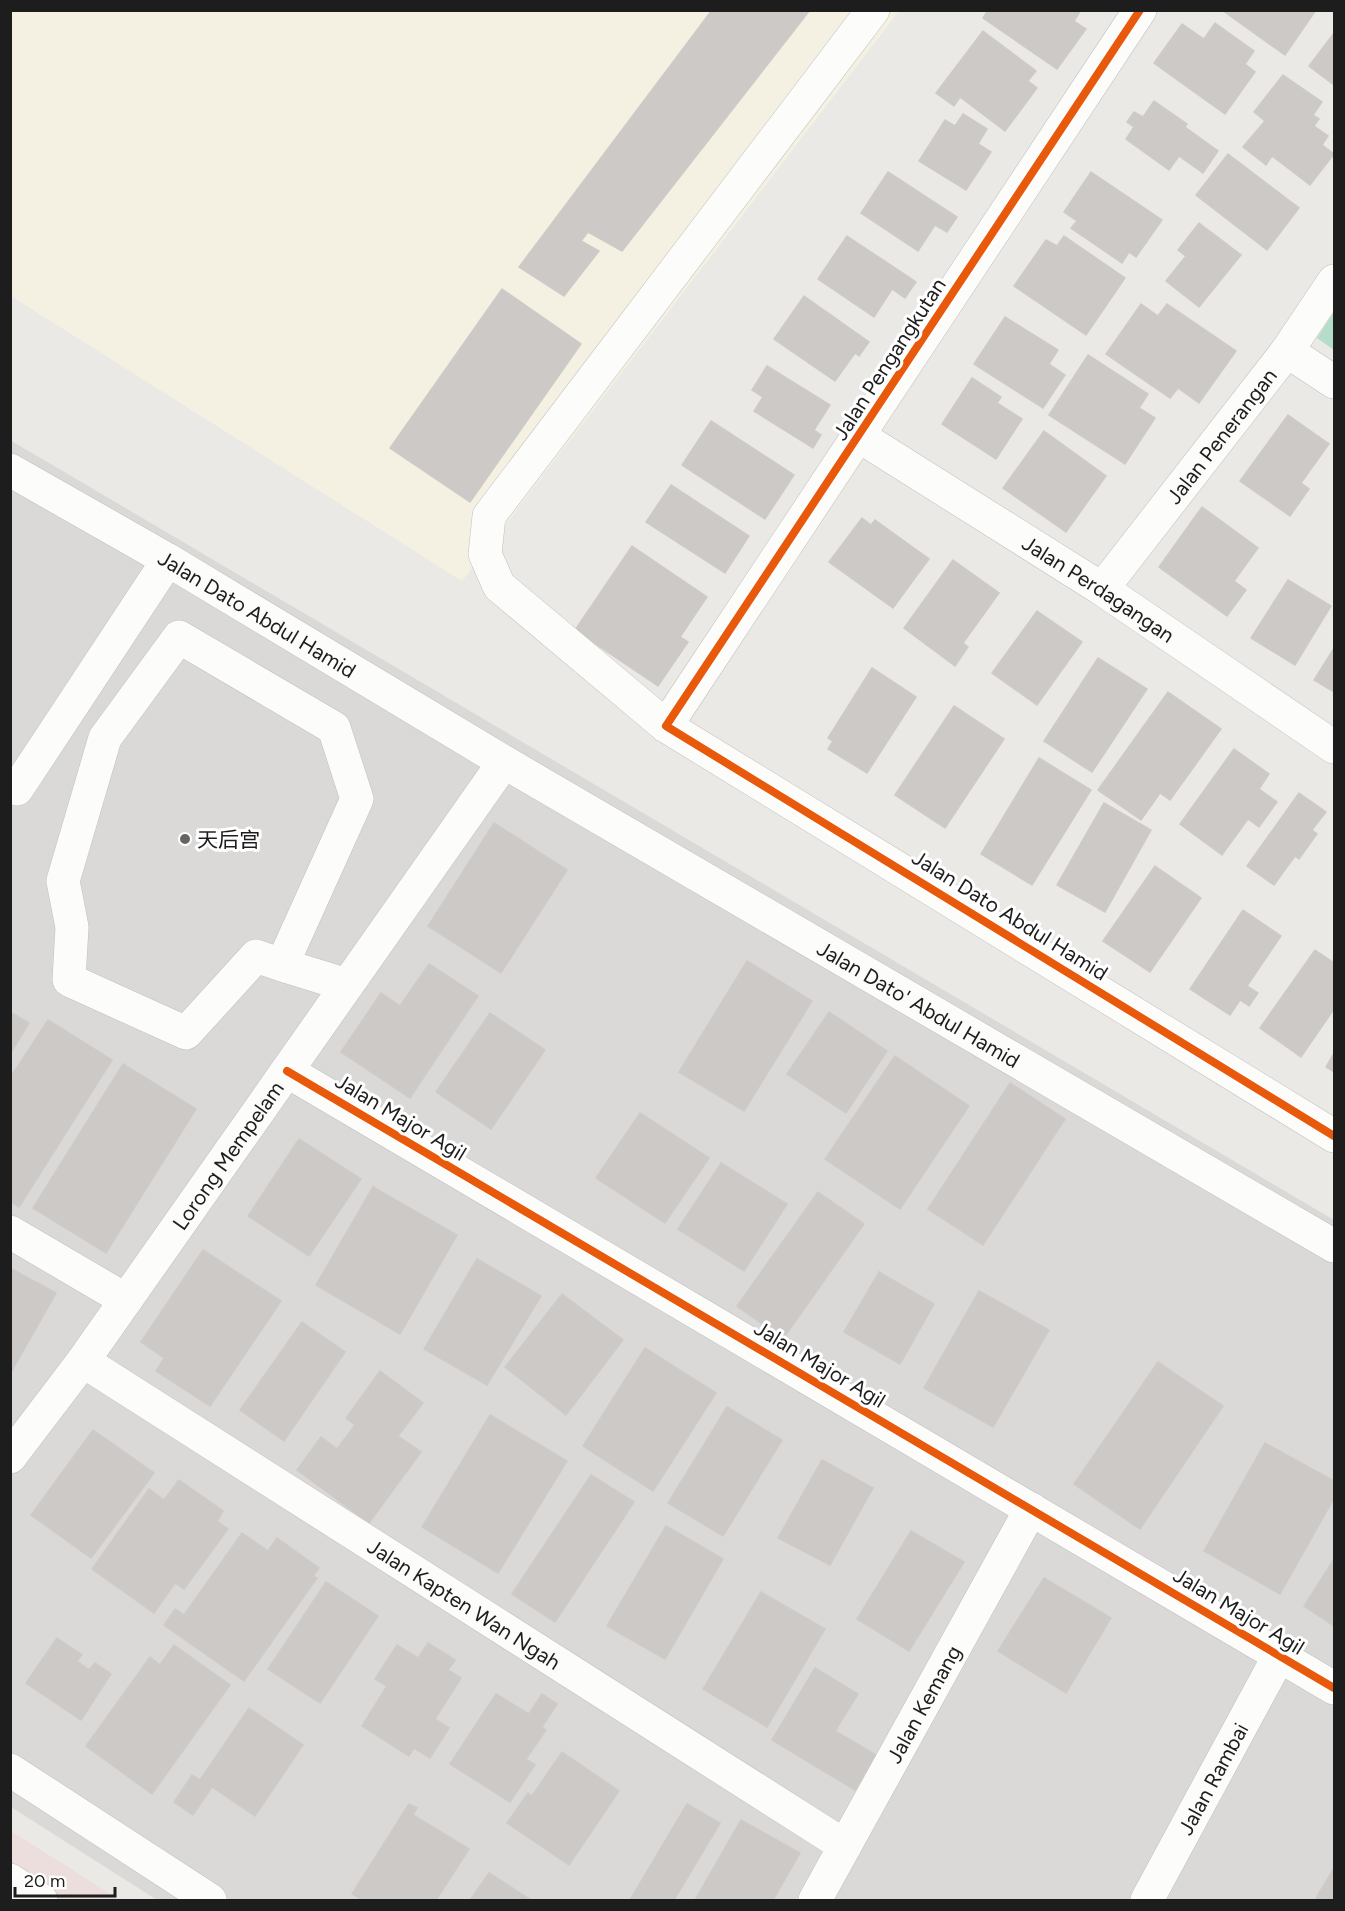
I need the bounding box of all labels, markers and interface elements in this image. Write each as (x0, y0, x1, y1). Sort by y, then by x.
street label: Jalan Pengangkutan (827, 273, 951, 445)
street label: Jalan Penerangan (1161, 363, 1281, 509)
street label: Jalan Perdagangan (1018, 530, 1180, 647)
street label: Jalan Dato Abdul Hamid (154, 545, 361, 683)
place label: 天后宫 (197, 827, 260, 852)
marker: 天后宫 (178, 832, 192, 846)
street label: Jalan Dato Abdul Hamid (908, 845, 1112, 985)
street label: Jalan Dato' Abdul Hamid (813, 935, 1025, 1073)
street label: Jalan Major Agil (331, 1068, 471, 1166)
street label: Lorong Mempelam (167, 1076, 288, 1234)
street label: Jalan Major Agil (750, 1315, 890, 1413)
street label: Jalan Kapten Wan Ngah (363, 1533, 565, 1674)
street label: Jalan Major Agil (1169, 1562, 1309, 1660)
street label: Jalan Kemang (881, 1641, 966, 1767)
street label: Jalan Rambai (1172, 1718, 1253, 1839)
scale bar (15, 1860, 116, 1898)
text: 20 m (24, 1870, 65, 1892)

